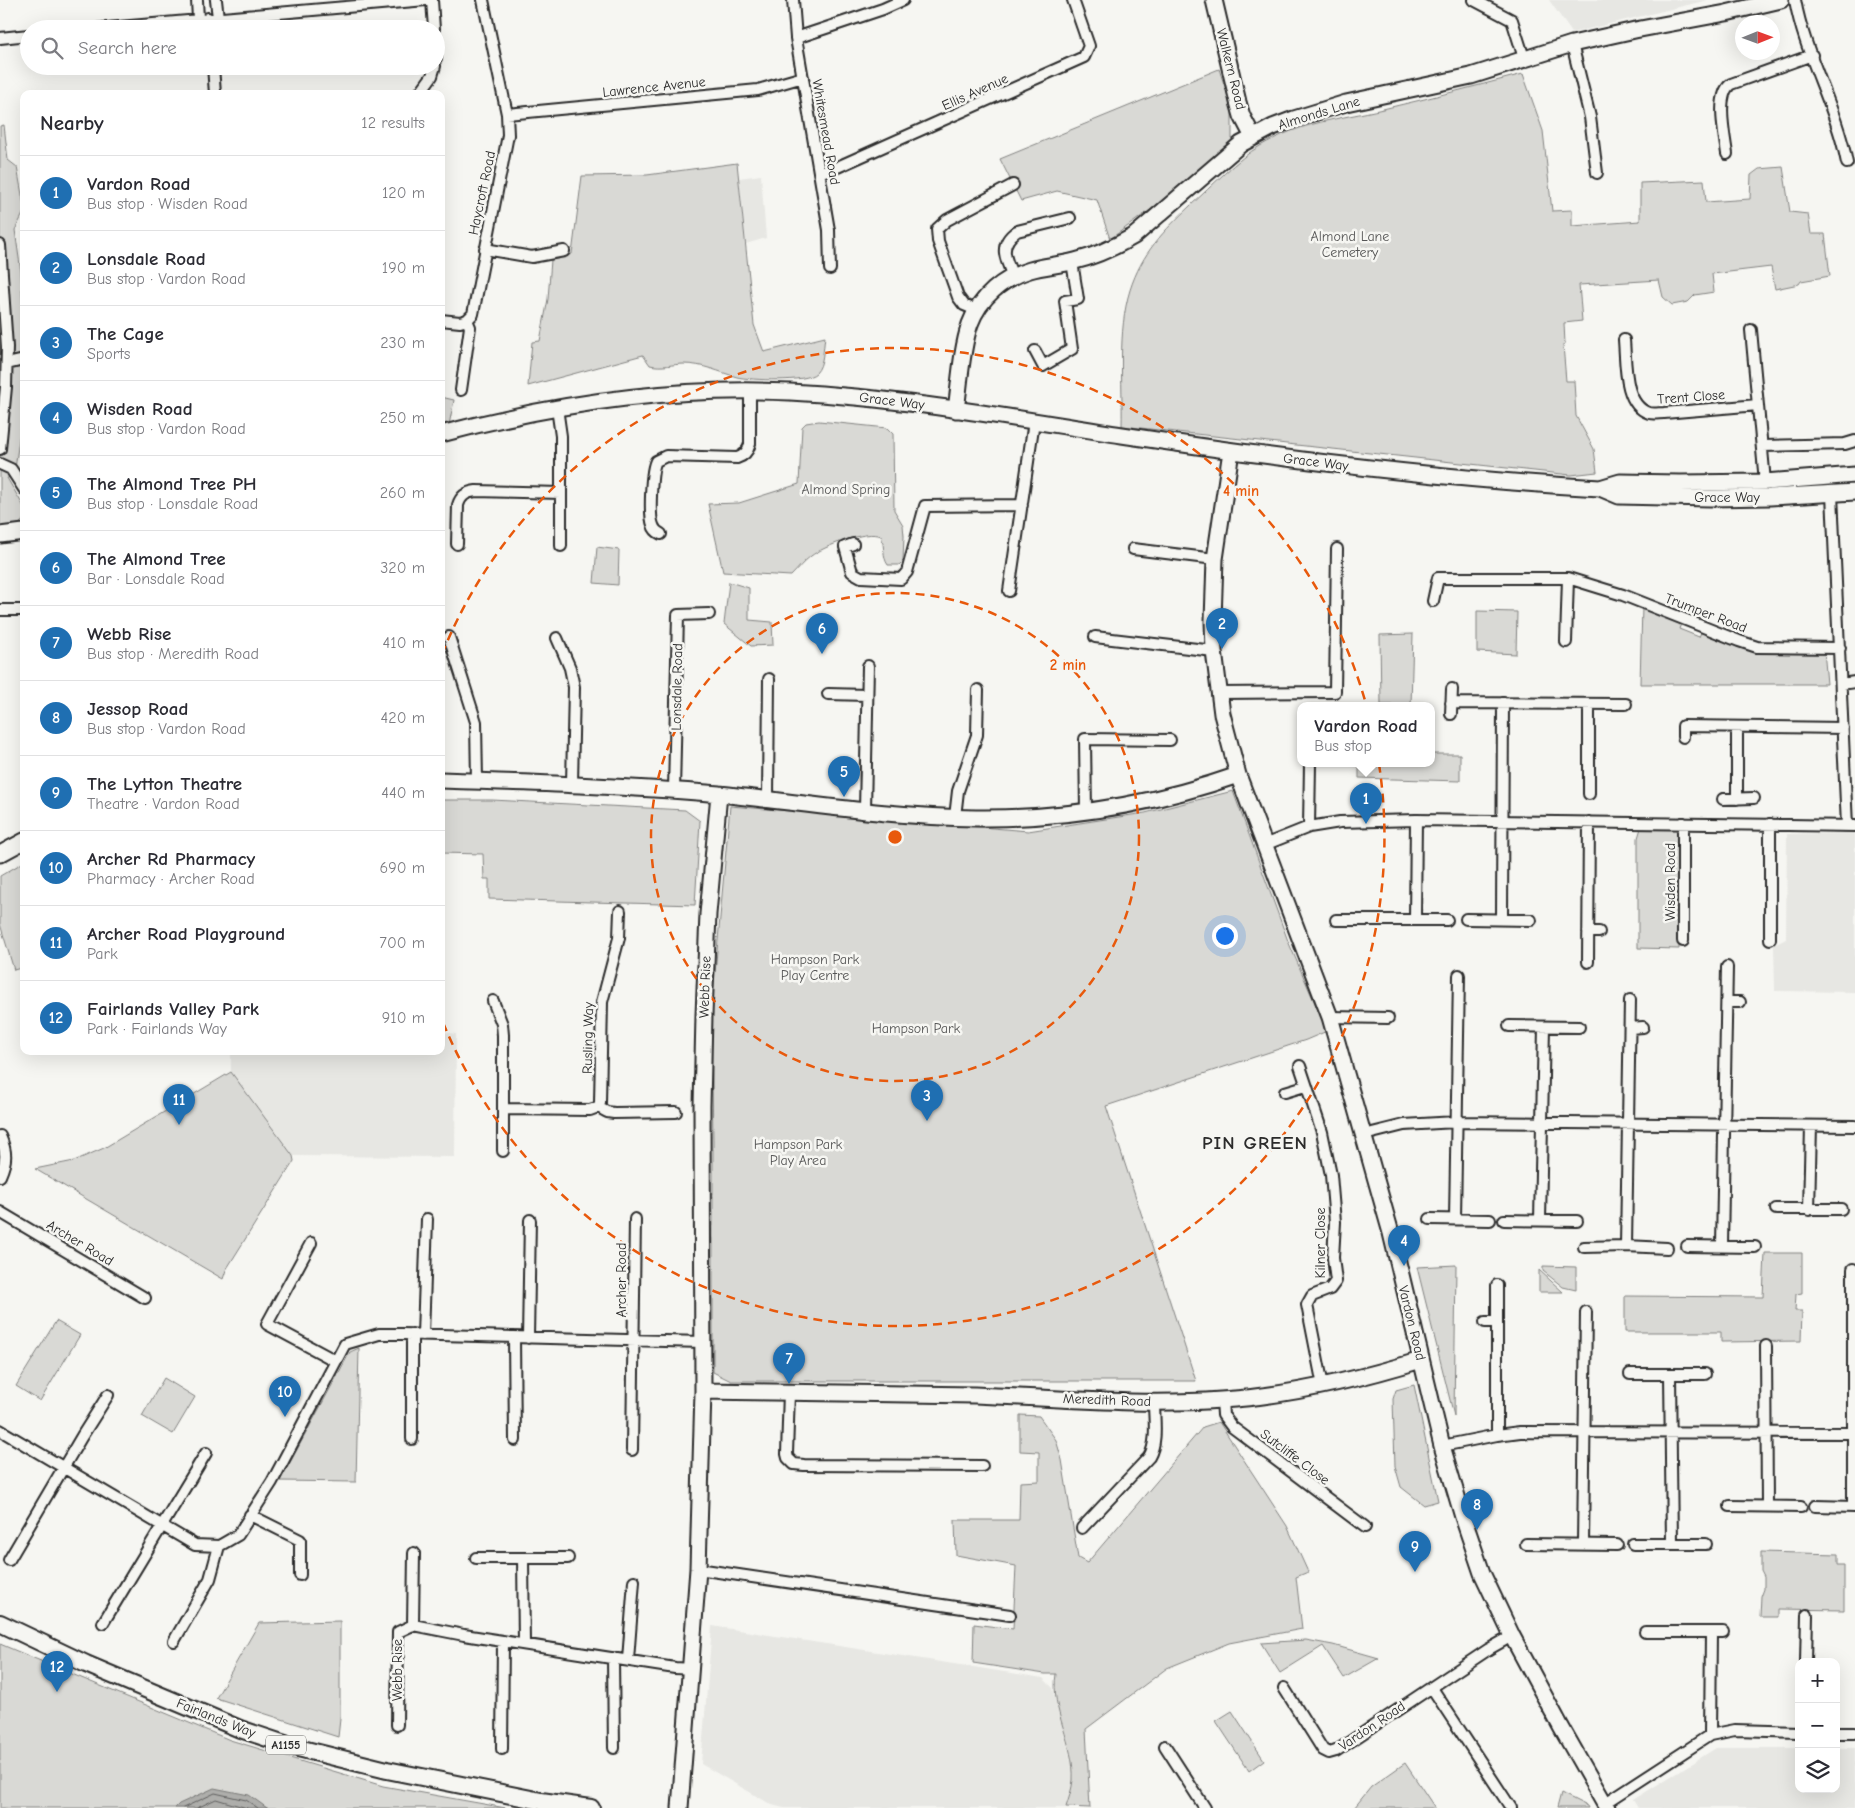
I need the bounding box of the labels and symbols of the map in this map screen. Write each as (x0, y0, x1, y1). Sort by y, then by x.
north arrow (1735, 15, 1780, 60)
street label: Walkern Road (1213, 27, 1249, 111)
street label: Ellis Avenue (939, 70, 1011, 114)
street label: Lawrence Avenue (602, 73, 706, 101)
street label: Whitesmead Road (808, 78, 844, 186)
street label: Almonds Lane (1276, 93, 1362, 133)
street label: Haycroft Road (465, 149, 499, 237)
park label: Almond Lane Cemetery (1311, 228, 1389, 261)
street label: Trent Close (1657, 386, 1725, 408)
street label: Grace Way (858, 389, 926, 414)
street label: Grace Way (1282, 450, 1350, 475)
park label: Almond Spring (801, 481, 891, 498)
text: 4 min (1223, 482, 1259, 500)
street label: Grace Way (1694, 489, 1761, 506)
street label: Trumper Road (1663, 590, 1749, 636)
pin: 2 (1206, 608, 1238, 649)
pin: 6 (806, 613, 838, 654)
street label: Lonsdale Road (668, 643, 686, 731)
text: 2 min (1050, 656, 1086, 674)
pin: 5 (828, 756, 860, 797)
pin: 1 (1350, 783, 1382, 824)
centre of rings (886, 828, 904, 846)
street label: Wisden Road (1662, 843, 1679, 921)
your location (1212, 923, 1238, 949)
park label: Hampson Park Play Centre (771, 951, 860, 984)
street label: Webb Rise (695, 956, 715, 1018)
street label: Rusling Way (579, 1001, 597, 1074)
park label: Hampson Park (872, 1020, 961, 1037)
pin: 3 (911, 1080, 943, 1121)
pin: 11 (163, 1084, 195, 1125)
district label: PIN GREEN (1202, 1132, 1308, 1154)
park label: Hampson Park Play Area (754, 1136, 843, 1169)
street label: Kilner Close (1312, 1208, 1329, 1278)
street label: Archer Road (43, 1216, 117, 1270)
pin: 4 (1388, 1225, 1420, 1266)
street label: Archer Road (613, 1243, 630, 1318)
street label: Vardon Road (1394, 1284, 1430, 1362)
pin: 7 (773, 1343, 805, 1384)
pin: 10 (269, 1376, 301, 1417)
street label: Meredith Road (1063, 1390, 1151, 1410)
street label: Sutcliffe Close (1257, 1425, 1333, 1489)
pin: 8 (1461, 1489, 1493, 1530)
pin: 9 (1399, 1531, 1431, 1572)
street label: Webb Rise (389, 1639, 406, 1701)
pin: 12 (41, 1651, 73, 1692)
street label: Fairlands Way (174, 1694, 259, 1742)
street label: Vardon Road (1336, 1698, 1408, 1754)
road number: A1155 (266, 1736, 306, 1754)

